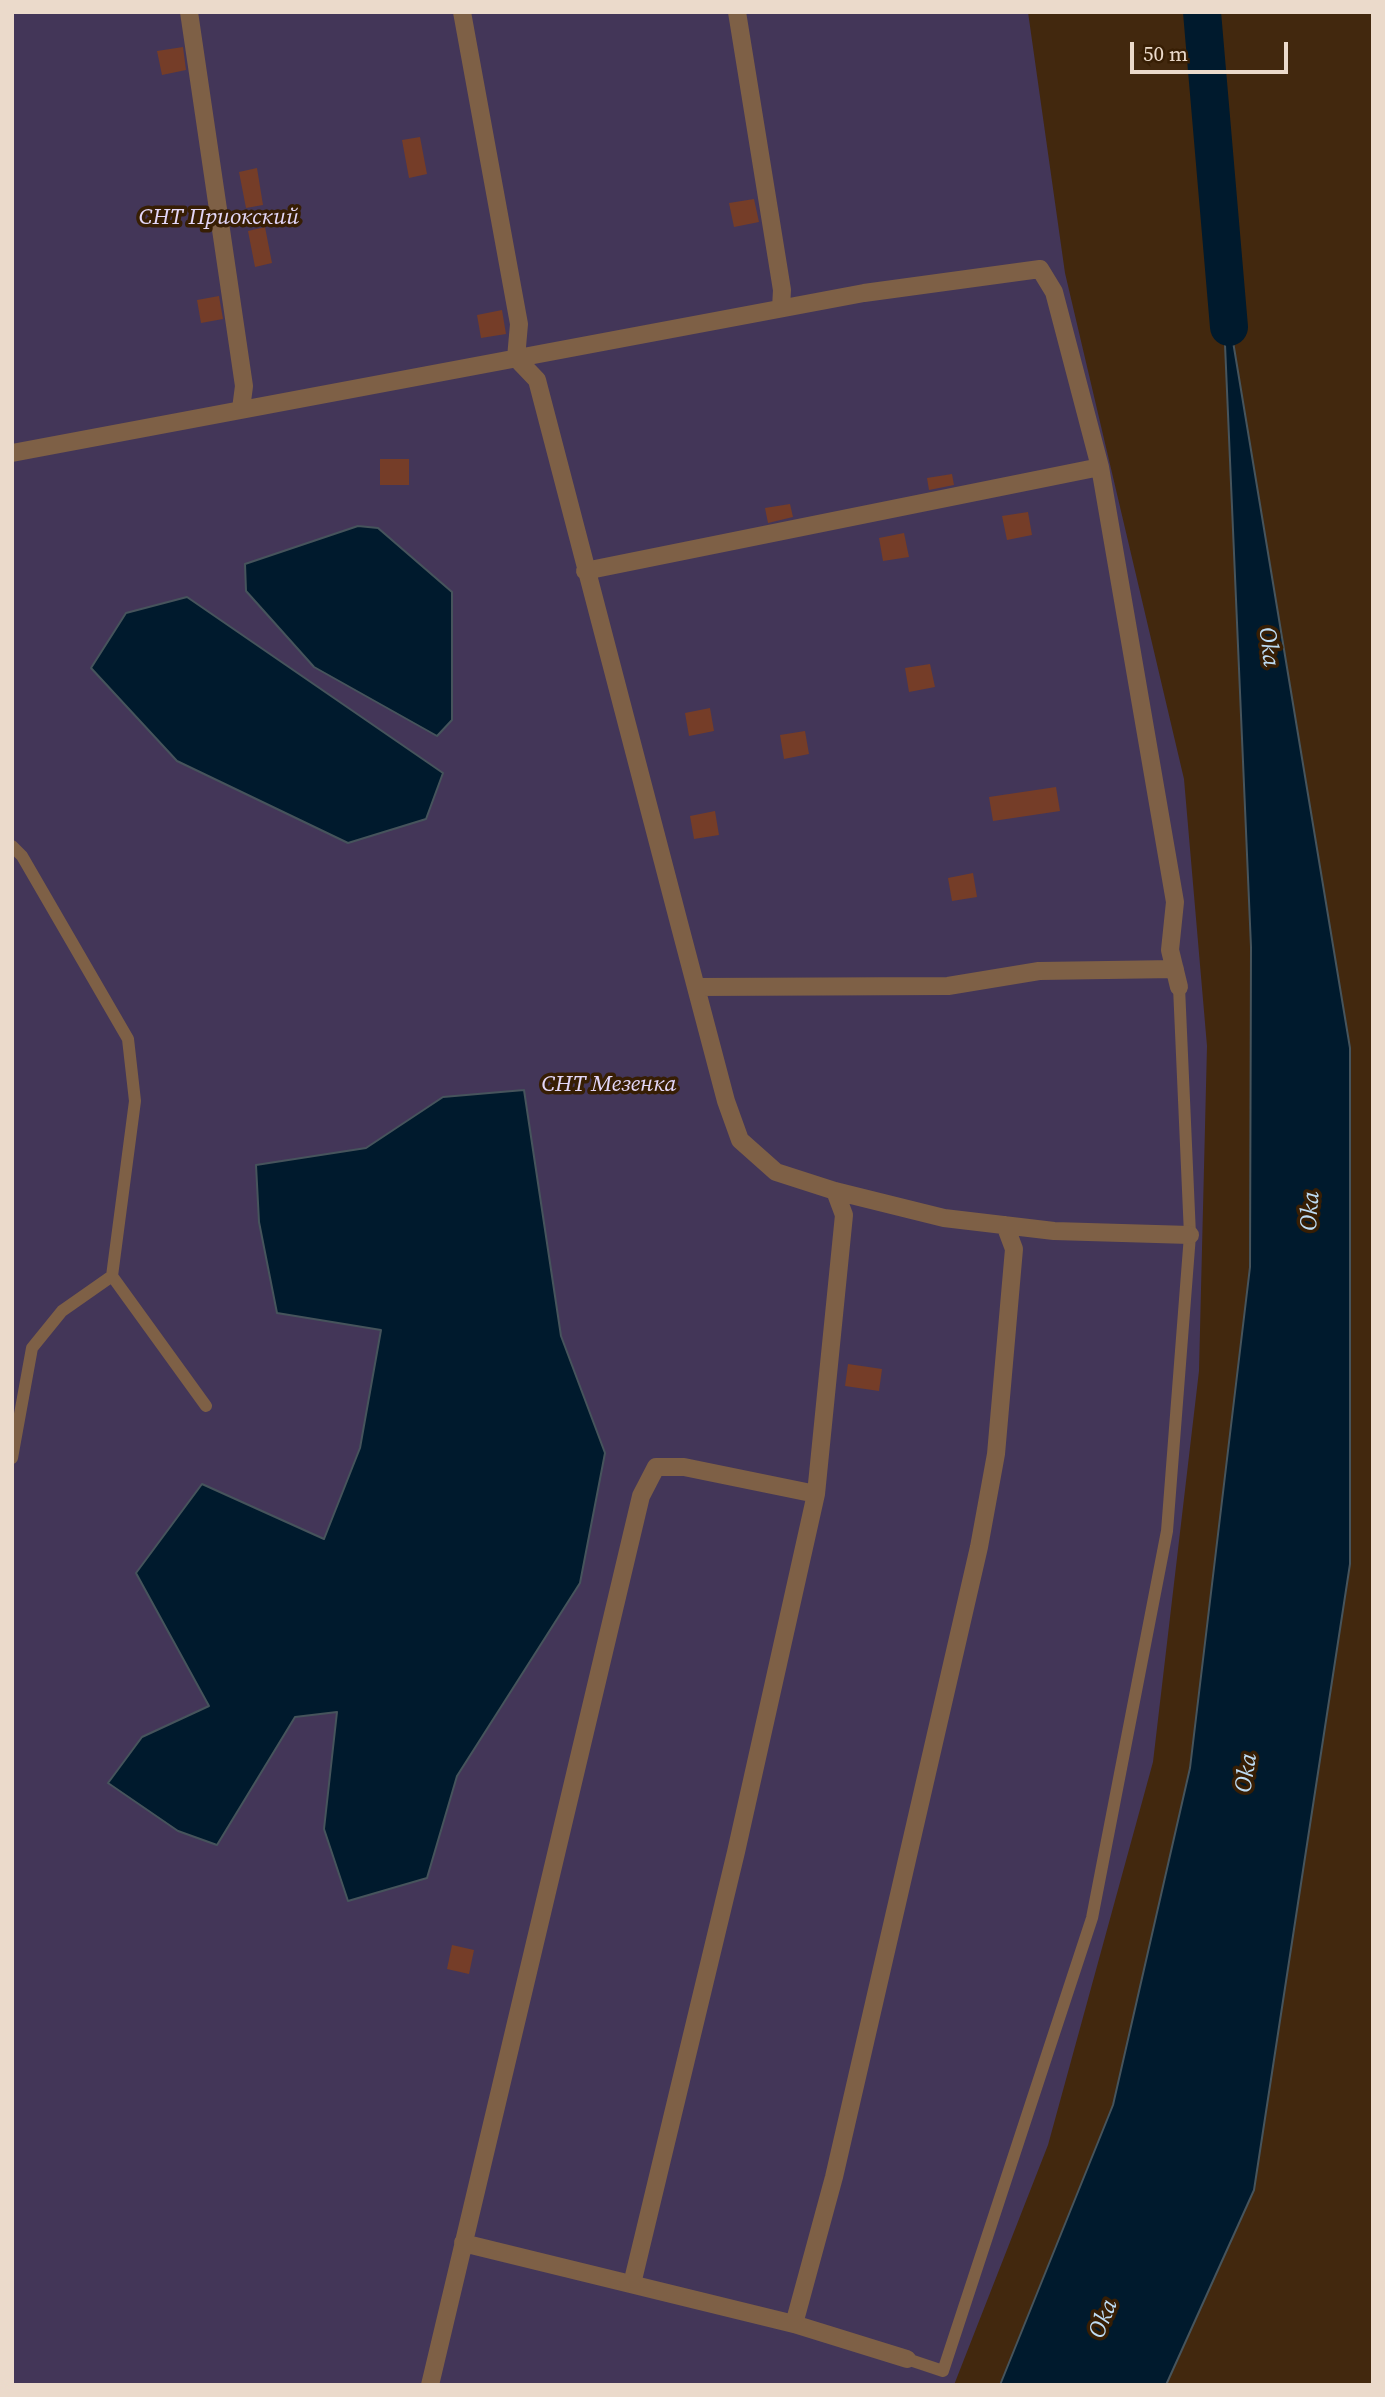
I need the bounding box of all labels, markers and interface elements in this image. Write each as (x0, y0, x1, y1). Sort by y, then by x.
scale bar (1133, 28, 1290, 72)
text: 50 m (1143, 39, 1188, 68)
park label: СНТ Приокский (139, 204, 299, 232)
water label: Oka (1251, 626, 1285, 668)
park label: СНТ Мезенка (541, 1071, 677, 1099)
water label: Oka (1295, 1190, 1327, 1232)
water label: Oka (1230, 1751, 1264, 1795)
water label: Oka (1083, 2295, 1125, 2343)

